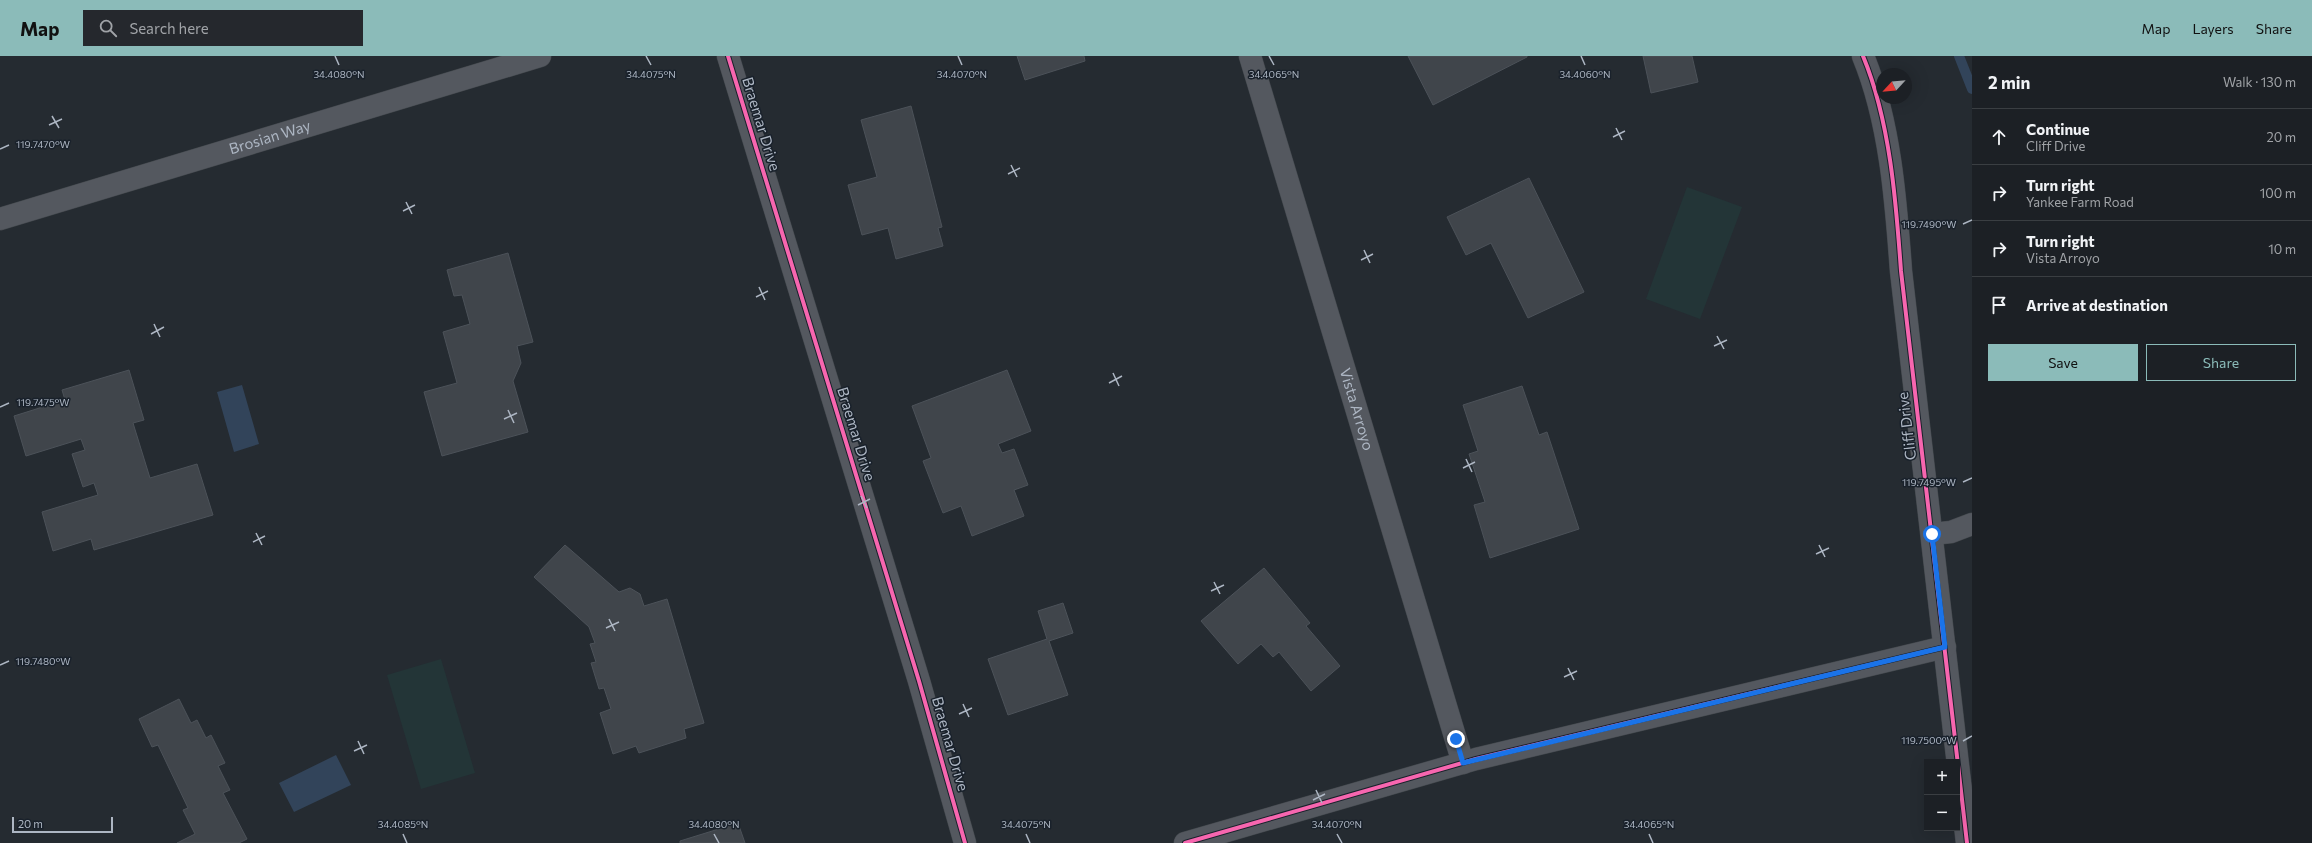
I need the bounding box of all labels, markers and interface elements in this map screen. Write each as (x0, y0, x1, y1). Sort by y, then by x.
search box (83, 10, 363, 46)
text: Map (20, 17, 59, 40)
icon: search (97, 17, 119, 39)
text: Search here (129, 19, 209, 37)
text: Map (2142, 20, 2170, 37)
text: Layers (2192, 20, 2234, 37)
text: Share (2256, 20, 2292, 37)
text: 34.4080°N (313, 68, 365, 80)
text: 34.4075°N (626, 68, 676, 80)
text: 34.4070°N (937, 68, 987, 80)
text: 34.4065°N (1249, 68, 1299, 80)
text: 34.4060°N (1559, 68, 1611, 80)
north arrow (1876, 68, 1912, 104)
text: 2 min (1988, 72, 2030, 93)
text: Walk · 130 m (2223, 74, 2296, 90)
street label: Braemar Drive (739, 75, 785, 173)
street label: Brosian Way (227, 116, 313, 157)
text: Continue (2026, 120, 2090, 138)
icon: ahead (1988, 126, 2010, 148)
text: 20 m (2267, 129, 2296, 145)
text: 119.7470°W (16, 138, 70, 150)
text: Cliff Drive (2026, 138, 2085, 154)
text: Turn right (2026, 176, 2095, 194)
icon: right (1988, 182, 2010, 204)
text: 100 m (2260, 185, 2296, 201)
text: Yankee Farm Road (2026, 194, 2134, 210)
text: 119.7490°W (1902, 218, 1956, 230)
text: Turn right (2026, 232, 2095, 250)
icon: right (1988, 238, 2010, 260)
text: 10 m (2268, 241, 2296, 257)
text: Vista Arroyo (2026, 250, 2100, 266)
icon: arrive (1988, 294, 2010, 316)
text: Arrive at destination (2026, 296, 2168, 314)
button: Save (1988, 344, 2138, 381)
button: Share (2146, 344, 2296, 381)
street label: Vista Arroyo (1337, 366, 1378, 452)
street label: Braemar Drive (834, 385, 880, 483)
street label: Cliff Drive (1893, 391, 1919, 461)
text: 119.7475°W (16, 396, 70, 408)
text: 119.7495°W (1902, 476, 1956, 488)
route start (1923, 525, 1941, 543)
text: 119.7480°W (16, 655, 70, 667)
street label: Braemar Drive (929, 694, 973, 793)
route end (1447, 730, 1465, 748)
text: 119.7500°W (1901, 734, 1957, 746)
map controls (1924, 759, 1960, 831)
button: + (1924, 759, 1960, 795)
button: − (1924, 795, 1960, 831)
scale bar (12, 815, 113, 834)
text: 20 m (18, 817, 43, 830)
text: 34.4085°N (378, 818, 428, 830)
text: 34.4080°N (688, 818, 740, 830)
text: 34.4075°N (1001, 818, 1051, 830)
text: 34.4070°N (1312, 818, 1362, 830)
text: 34.4065°N (1624, 818, 1674, 830)

